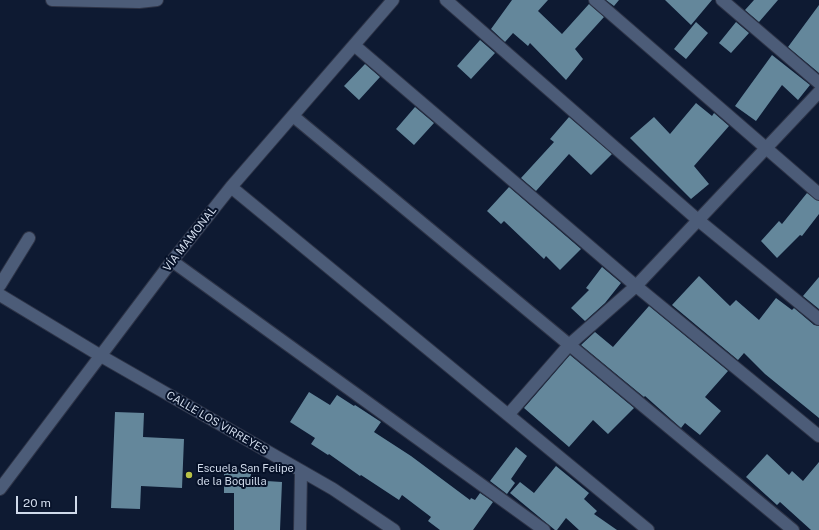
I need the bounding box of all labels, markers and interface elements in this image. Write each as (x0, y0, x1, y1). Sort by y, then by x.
street label: VÍA MAMONAL (161, 204, 219, 274)
street label: CALLE LOS VIRREYES (164, 389, 270, 457)
place label: Escuela San Felipe de la Boquilla (197, 462, 294, 488)
marker: Escuela San Felipe de la Boquilla (184, 470, 194, 480)
scale bar (18, 488, 79, 514)
text: 20 m (23, 496, 51, 510)

